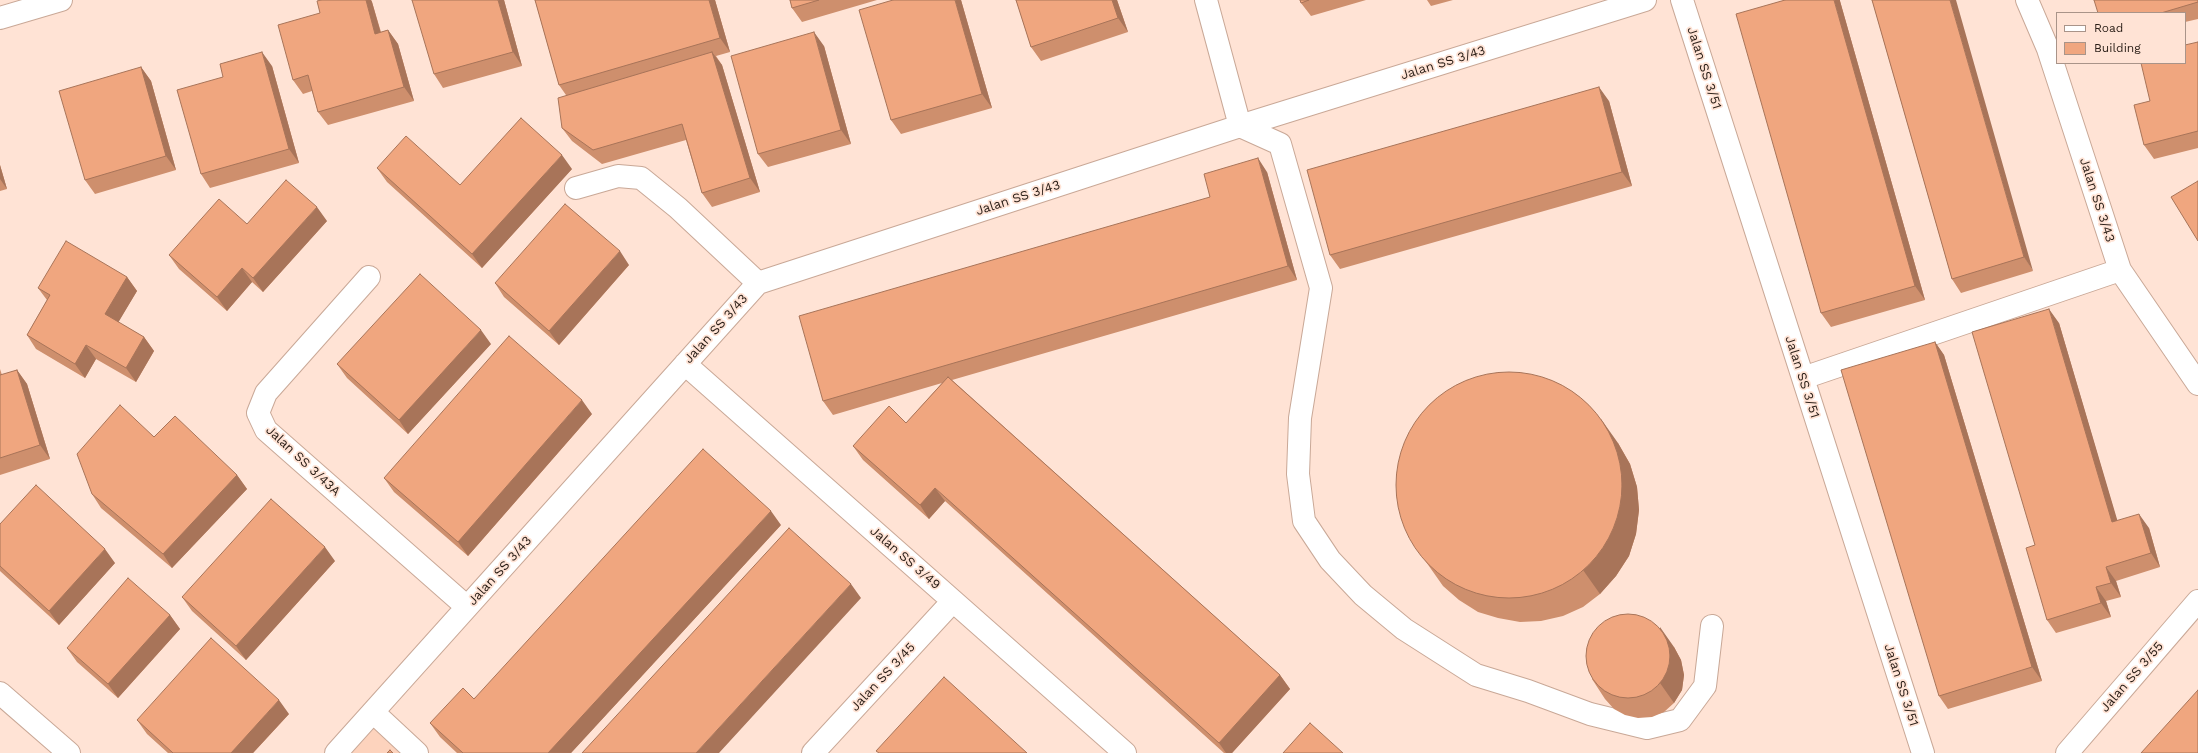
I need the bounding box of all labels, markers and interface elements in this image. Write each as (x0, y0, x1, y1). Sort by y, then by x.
legend (2056, 12, 2186, 64)
text: Road (2094, 21, 2123, 35)
street label: Jalan SS 3/51 (1683, 25, 1725, 111)
text: Building (2094, 41, 2141, 55)
street label: Jalan SS 3/43 (1399, 43, 1487, 83)
street label: Jalan SS 3/43 (2076, 156, 2118, 244)
street label: Jalan SS 3/43 (974, 177, 1062, 219)
street label: Jalan SS 3/43 (681, 291, 751, 367)
street label: Jalan SS 3/51 (1781, 334, 1823, 420)
street label: Jalan SS 3/43A (262, 422, 344, 500)
street label: Jalan SS 3/49 (867, 523, 943, 593)
street label: Jalan SS 3/43 (465, 533, 535, 609)
street label: Jalan SS 3/55 (2097, 639, 2167, 715)
street label: Jalan SS 3/45 (847, 640, 919, 714)
street label: Jalan SS 3/51 (1880, 642, 1922, 728)

